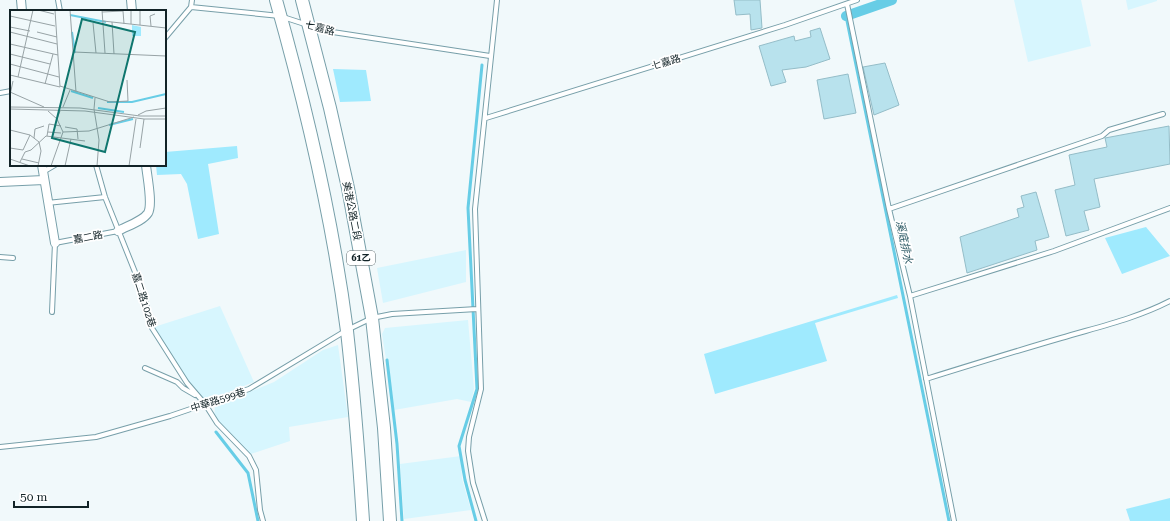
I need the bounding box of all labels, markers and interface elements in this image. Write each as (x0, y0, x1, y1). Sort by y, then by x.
inset map (10, 10, 166, 166)
street label: 七嘉路 (304, 19, 336, 37)
street label: 七嘉路 (650, 52, 682, 72)
street label: 美港公路二段 (341, 181, 363, 241)
water label: 溪底排水 (893, 219, 915, 266)
street label: 嘉二路 (72, 229, 104, 245)
road number: 61乙 (347, 251, 375, 265)
street label: 嘉二路102巷 (130, 271, 158, 329)
street label: 中華路599巷 (189, 386, 247, 414)
scale bar (14, 483, 88, 509)
text: 50 m (20, 490, 47, 504)

